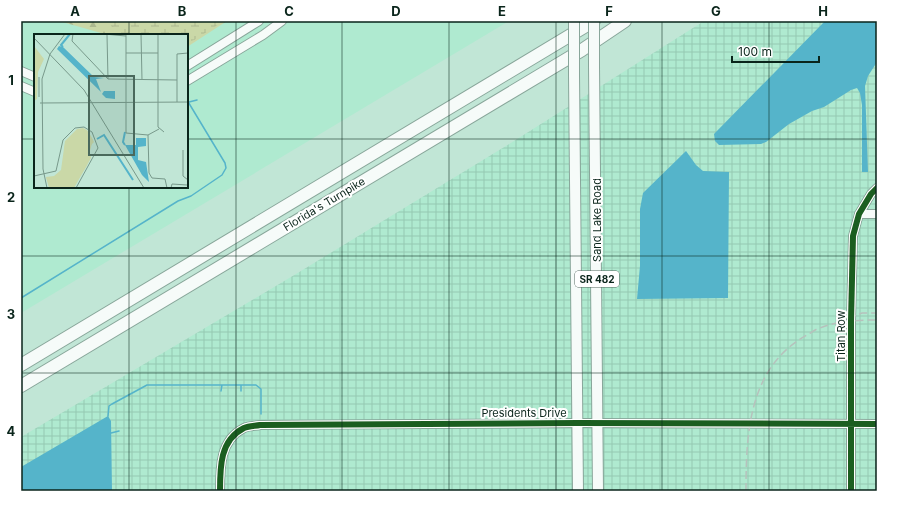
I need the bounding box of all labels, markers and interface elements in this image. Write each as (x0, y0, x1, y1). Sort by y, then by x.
text: A (70, 3, 80, 19)
text: B (178, 3, 187, 19)
text: C (284, 3, 294, 19)
text: D (391, 3, 401, 19)
text: E (498, 3, 506, 19)
text: F (605, 3, 613, 19)
text: G (711, 3, 721, 19)
text: H (818, 3, 828, 19)
inset map (34, 34, 188, 188)
scale bar (732, 38, 819, 64)
text: 100 m (738, 44, 772, 59)
text: 1 (8, 72, 14, 88)
street label: Florida's Turnpike (281, 174, 367, 234)
street label: Sand Lake Road (590, 178, 604, 262)
text: 2 (7, 189, 15, 205)
road number: SR 482 (575, 271, 619, 287)
text: 3 (7, 306, 15, 322)
street label: Titan Row (834, 310, 848, 362)
street label: Presidents Drive (481, 406, 567, 420)
text: 4 (7, 423, 16, 439)

